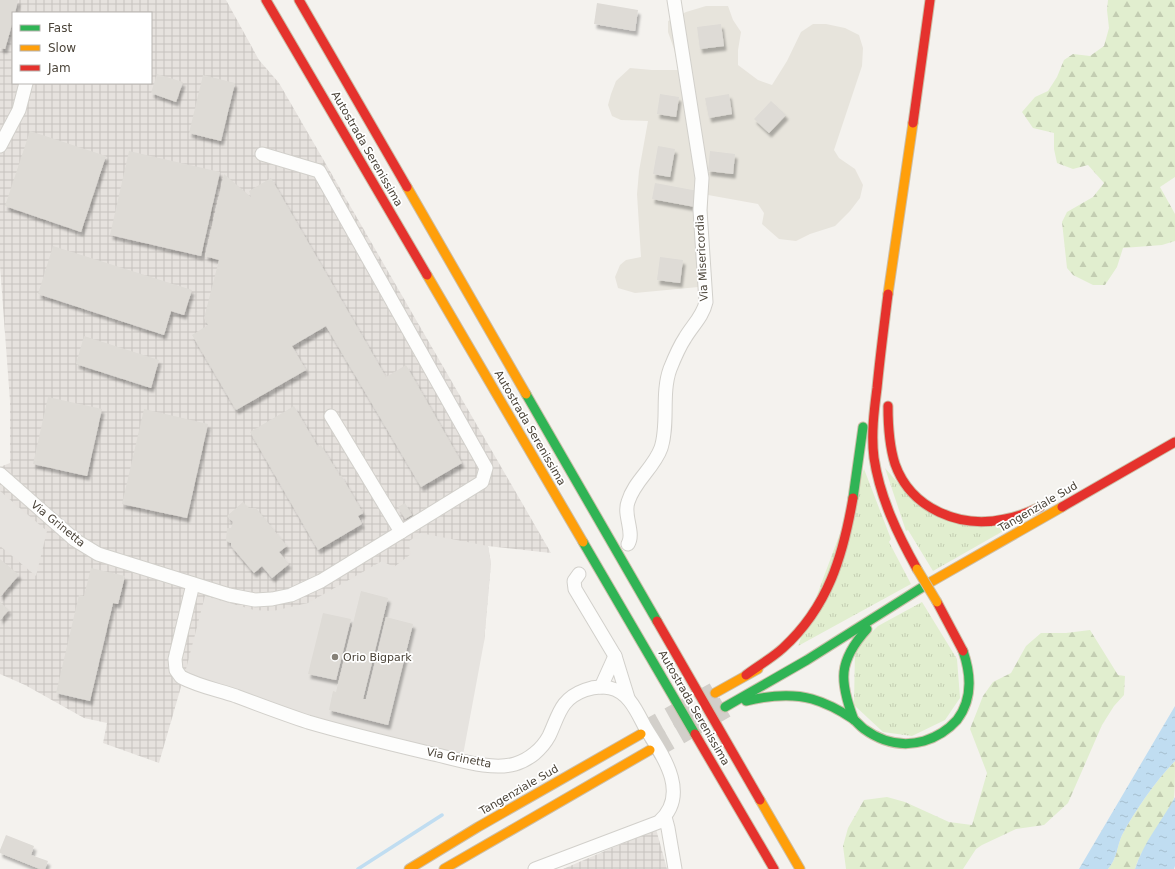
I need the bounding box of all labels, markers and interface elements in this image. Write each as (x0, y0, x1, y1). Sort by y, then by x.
legend (12, 12, 152, 84)
text: Fast (48, 21, 72, 35)
text: Slow (48, 41, 76, 55)
text: Jam (47, 61, 71, 75)
street label: Autostrada Serenissima (329, 89, 405, 209)
street label: Via Misericordia (693, 214, 711, 302)
street label: Autostrada Serenissima (492, 368, 568, 488)
street label: Tangenziale Sud (995, 479, 1080, 535)
street label: Via Grinetta (28, 498, 88, 550)
street label: Autostrada Serenissima (656, 648, 732, 768)
place label: Orio Bigpark (343, 651, 412, 664)
marker: Orio Bigpark (330, 652, 340, 662)
street label: Via Grinetta (425, 745, 493, 771)
street label: Tangenziale Sud (476, 762, 561, 818)

